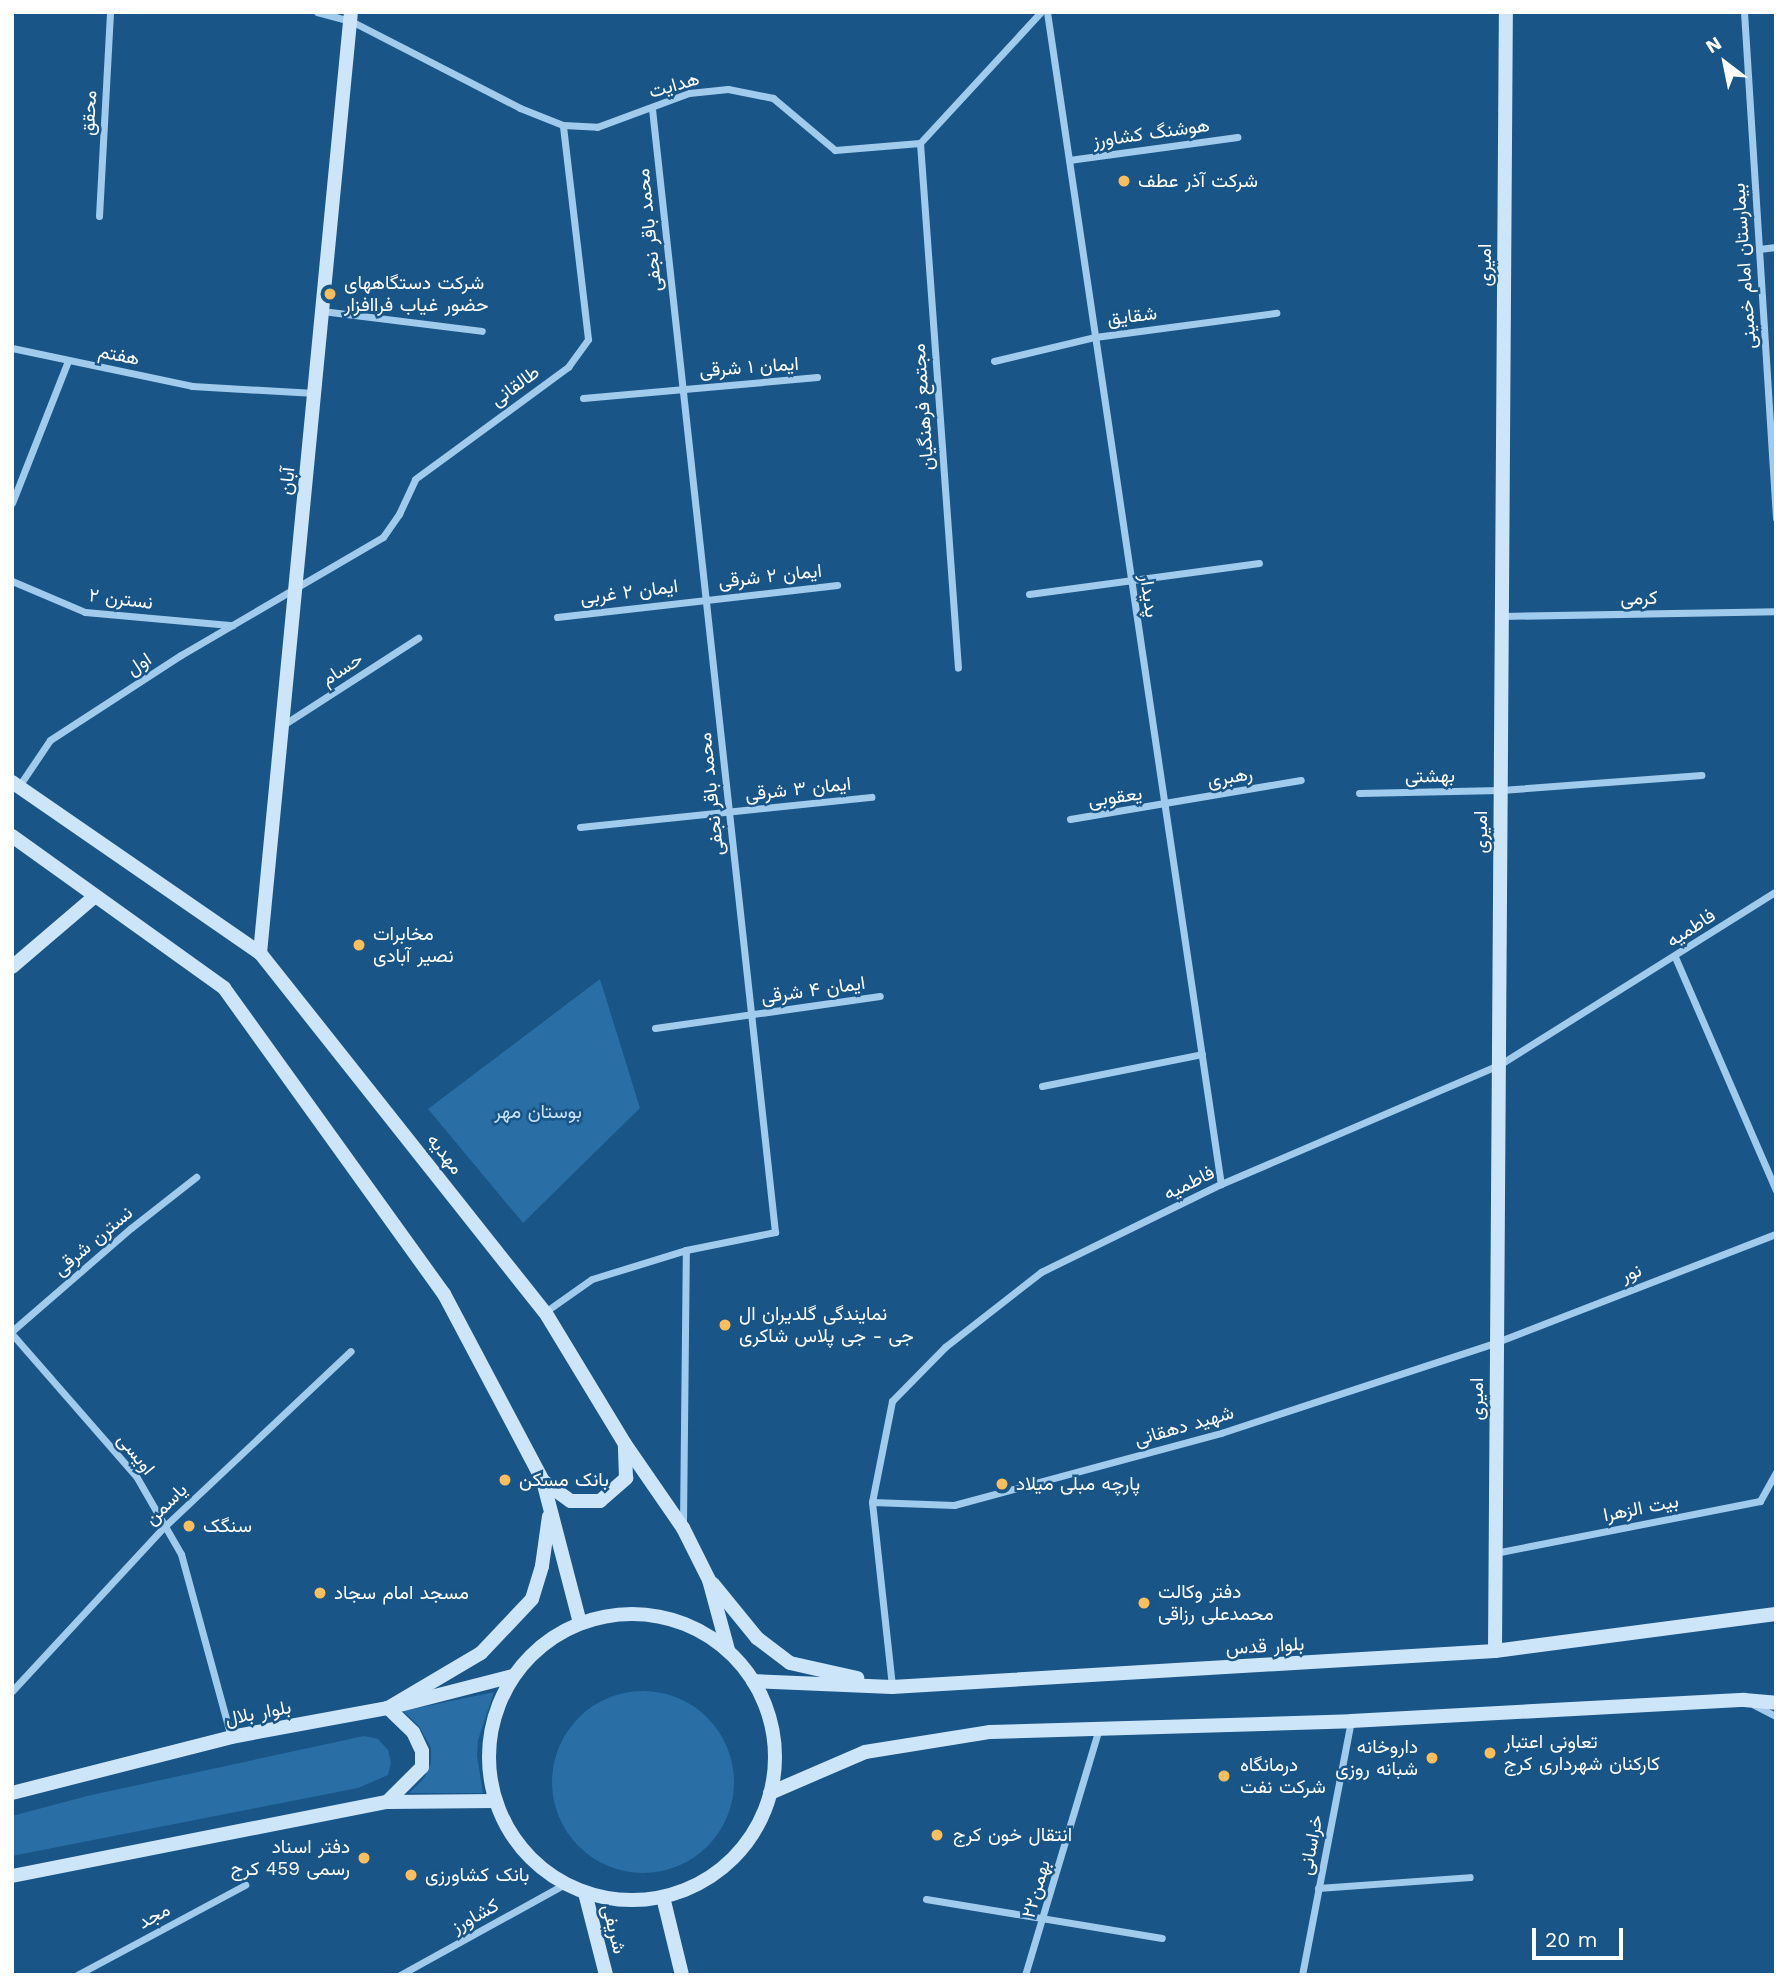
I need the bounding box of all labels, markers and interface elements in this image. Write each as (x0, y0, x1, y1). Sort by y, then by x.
north arrow (1690, 28, 1760, 98)
text: N (1702, 31, 1726, 58)
street label: هدایت (646, 67, 702, 103)
street label: محقق (76, 90, 102, 136)
street label: هوشنگ کشاورز (1091, 113, 1211, 153)
street label: محمد باقر نجفی (631, 167, 667, 293)
place label: شرکت آذر عطف (1138, 170, 1258, 192)
marker: شرکت آذر عطف (1116, 173, 1132, 189)
street label: بیمارستان امام خمینی (1727, 182, 1761, 350)
street label: امیری (1474, 244, 1496, 286)
place label: شرکت دستگاههای حضور غیاب فراافزار (344, 272, 489, 316)
marker: شرکت دستگاههای حضور غیاب فراافزار (322, 286, 338, 302)
street label: شقایق (1106, 302, 1158, 330)
street label: هفتم (96, 340, 142, 370)
street label: مجتمع فرهنگیان (907, 343, 939, 471)
street label: ایمان ۱ شرقی (699, 352, 799, 382)
street label: طالقانی (486, 361, 544, 411)
street label: آبان (274, 466, 300, 496)
street label: ایمان ۲ شرقی (717, 559, 823, 593)
street label: پدیدار (1135, 573, 1163, 619)
street label: ایمان ۲ غربی (579, 575, 679, 609)
street label: نسترن ۲ (88, 584, 154, 614)
street label: کرمی (1620, 586, 1658, 610)
street label: حسام (317, 647, 367, 691)
street label: اول (122, 648, 156, 680)
street label: محمد باقر نجفی (693, 731, 729, 857)
street label: رهبری (1206, 762, 1254, 792)
street label: بهشتی (1405, 764, 1455, 788)
street label: ایمان ۳ شرقی (744, 772, 852, 806)
street label: یعقوبی (1086, 782, 1144, 812)
street label: امیری (1470, 811, 1492, 853)
street label: فاطمیه (1662, 904, 1720, 952)
place label: مخابرات نصیر آبادی (373, 923, 454, 967)
marker: مخابرات نصیر آبادی (351, 937, 367, 953)
street label: ایمان ۴ شرقی (759, 971, 867, 1009)
park label: بوستان مهر (494, 1101, 582, 1123)
street label: مهدیه (422, 1129, 468, 1179)
street label: فاطمیه (1160, 1161, 1218, 1205)
street label: نسترن شرقی (49, 1201, 137, 1281)
street label: نور (1617, 1259, 1645, 1287)
place label: نمایندگی گلدیران ال جی - جی پلاس شاکری (739, 1303, 914, 1347)
marker: نمایندگی گلدیران ال جی - جی پلاس شاکری (717, 1317, 733, 1333)
street label: امیری (1466, 1378, 1488, 1420)
street label: شهید دهقانی (1132, 1401, 1236, 1451)
street label: اویسی (112, 1429, 160, 1479)
place label: بانک مسکن (519, 1469, 609, 1491)
marker: بانک مسکن (497, 1472, 513, 1488)
place label: پارچه مبلی میلاد (1016, 1473, 1140, 1495)
marker: پارچه مبلی میلاد (994, 1476, 1010, 1492)
street label: یاسمن (140, 1478, 192, 1530)
street label: بیت الزهرا (1602, 1490, 1680, 1526)
place label: سنگک (203, 1515, 252, 1537)
marker: سنگک (181, 1518, 197, 1534)
place label: دفتر وکالت محمدعلی رزاقی (1158, 1581, 1274, 1625)
place label: مسجد امام سجاد (334, 1582, 469, 1604)
marker: مسجد امام سجاد (312, 1585, 328, 1601)
marker: دفتر وکالت محمدعلی رزاقی (1136, 1595, 1152, 1611)
street label: بلوار قدس (1225, 1633, 1305, 1659)
street label: بلوار بلال (223, 1695, 293, 1731)
place label: تعاونی اعتبار کارکنان شهرداری کرج (1504, 1731, 1660, 1775)
place label: داروخانه شبانه روزی (1335, 1736, 1418, 1780)
marker: تعاونی اعتبار کارکنان شهرداری کرج (1482, 1745, 1498, 1761)
marker: داروخانه شبانه روزی (1424, 1750, 1440, 1766)
place label: درمانگاه شرکت نفت (1240, 1754, 1326, 1798)
marker: درمانگاه شرکت نفت (1214, 1766, 1234, 1786)
street label: خراسانی (1294, 1813, 1328, 1877)
place label: انتقال خون کرج (953, 1824, 1072, 1846)
marker: انتقال خون کرج (927, 1825, 947, 1845)
place label: دفتر اسناد رسمی 459 کرج (231, 1836, 350, 1880)
marker: دفتر اسناد رسمی 459 کرج (356, 1850, 372, 1866)
street label: ۲۲بهمن (1017, 1857, 1055, 1921)
place label: بانک کشاورزی (425, 1864, 529, 1886)
marker: بانک کشاورزی (403, 1867, 419, 1883)
street label: کشاورز (447, 1894, 503, 1938)
street label: مجد (134, 1898, 174, 1934)
street label: شریفی (597, 1902, 631, 1956)
scale bar (1536, 1913, 1627, 1957)
text: 20 m (1545, 1927, 1597, 1952)

